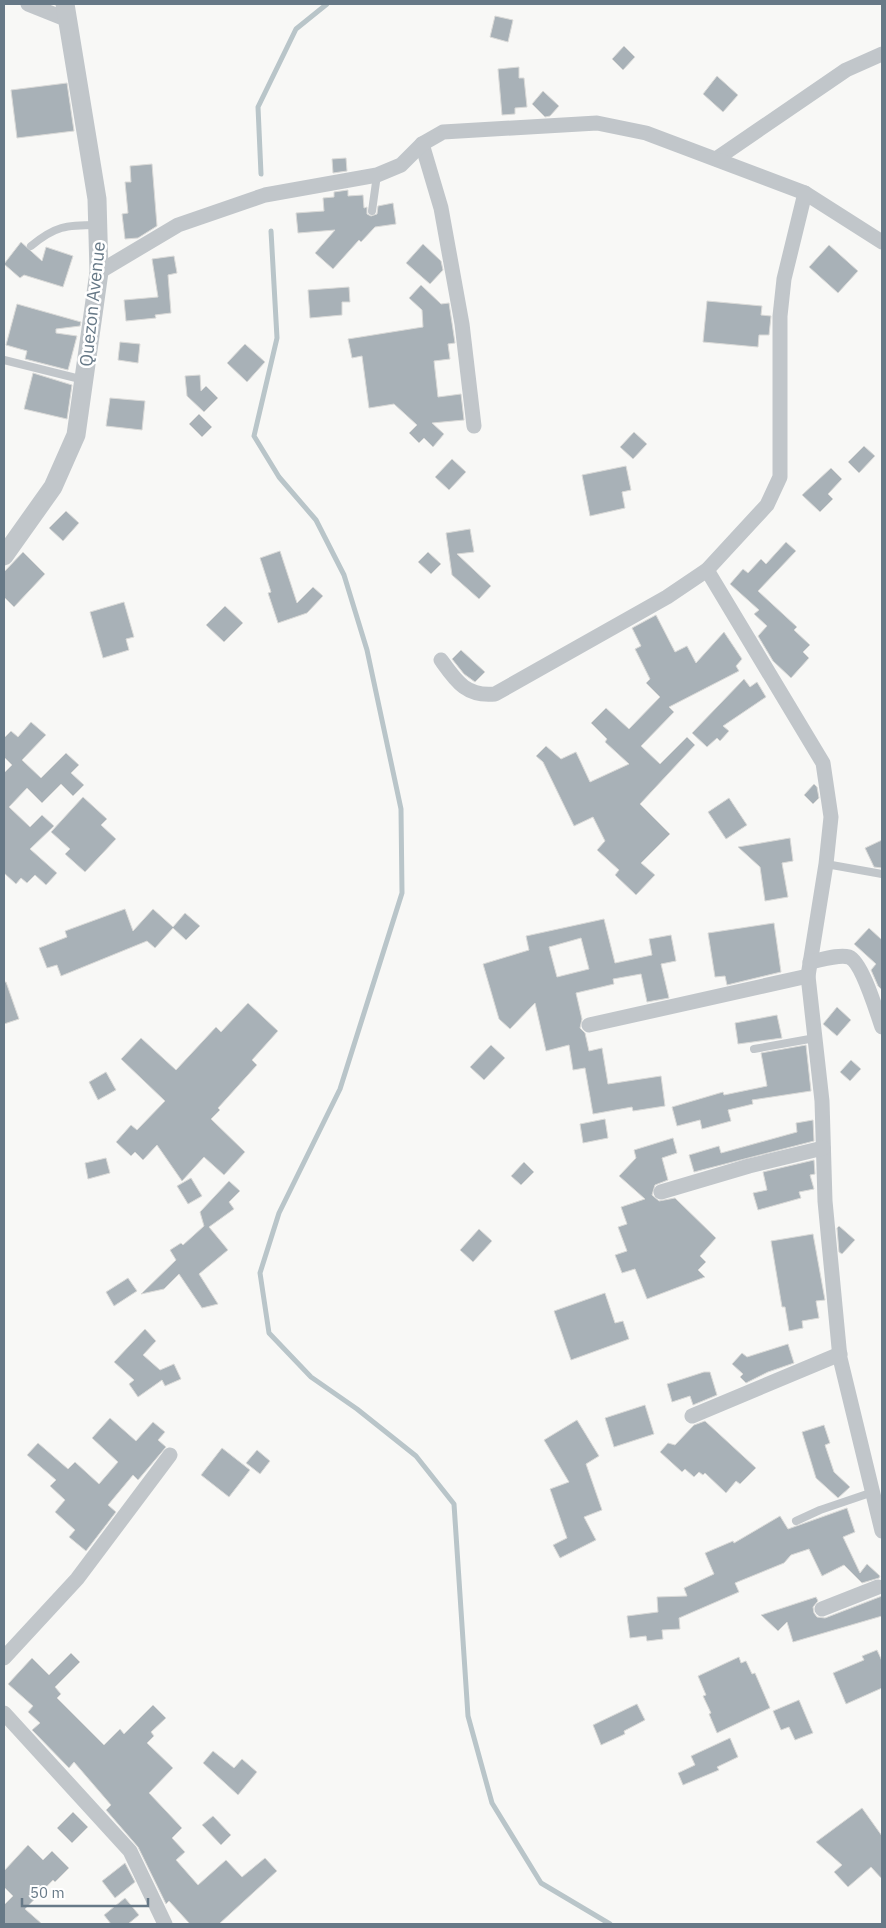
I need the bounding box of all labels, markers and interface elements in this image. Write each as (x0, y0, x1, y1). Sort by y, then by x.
street label: Quezon Avenue (74, 240, 110, 368)
scale bar (22, 1876, 149, 1908)
text: 50 m (30, 1883, 65, 1902)

